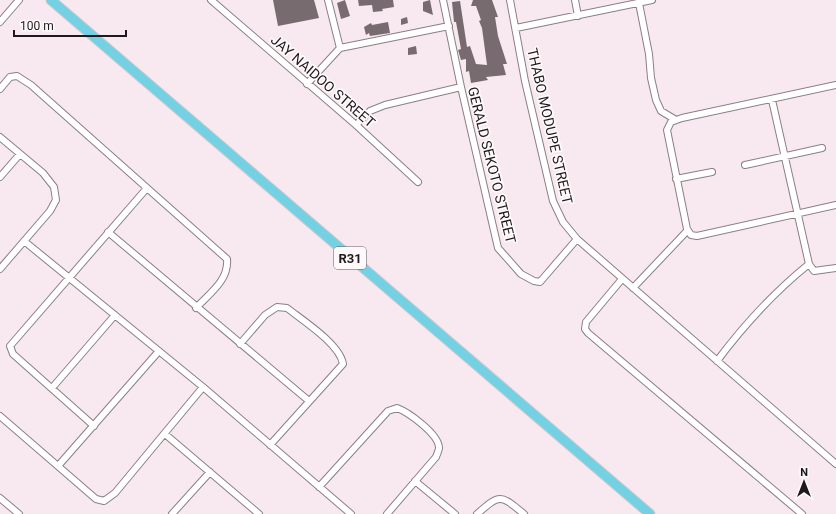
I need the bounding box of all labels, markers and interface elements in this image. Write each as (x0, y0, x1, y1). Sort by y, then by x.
scale bar (14, 12, 126, 38)
text: 100 m (20, 19, 54, 33)
street label: JAY NAIDOO STREET (268, 31, 379, 131)
street label: THABO MODUPE STREET (524, 46, 576, 206)
street label: GERALD SEKOTO STREET (465, 85, 519, 246)
road number: R31 (334, 247, 366, 269)
north arrow (784, 462, 824, 502)
text: N (800, 466, 808, 479)

